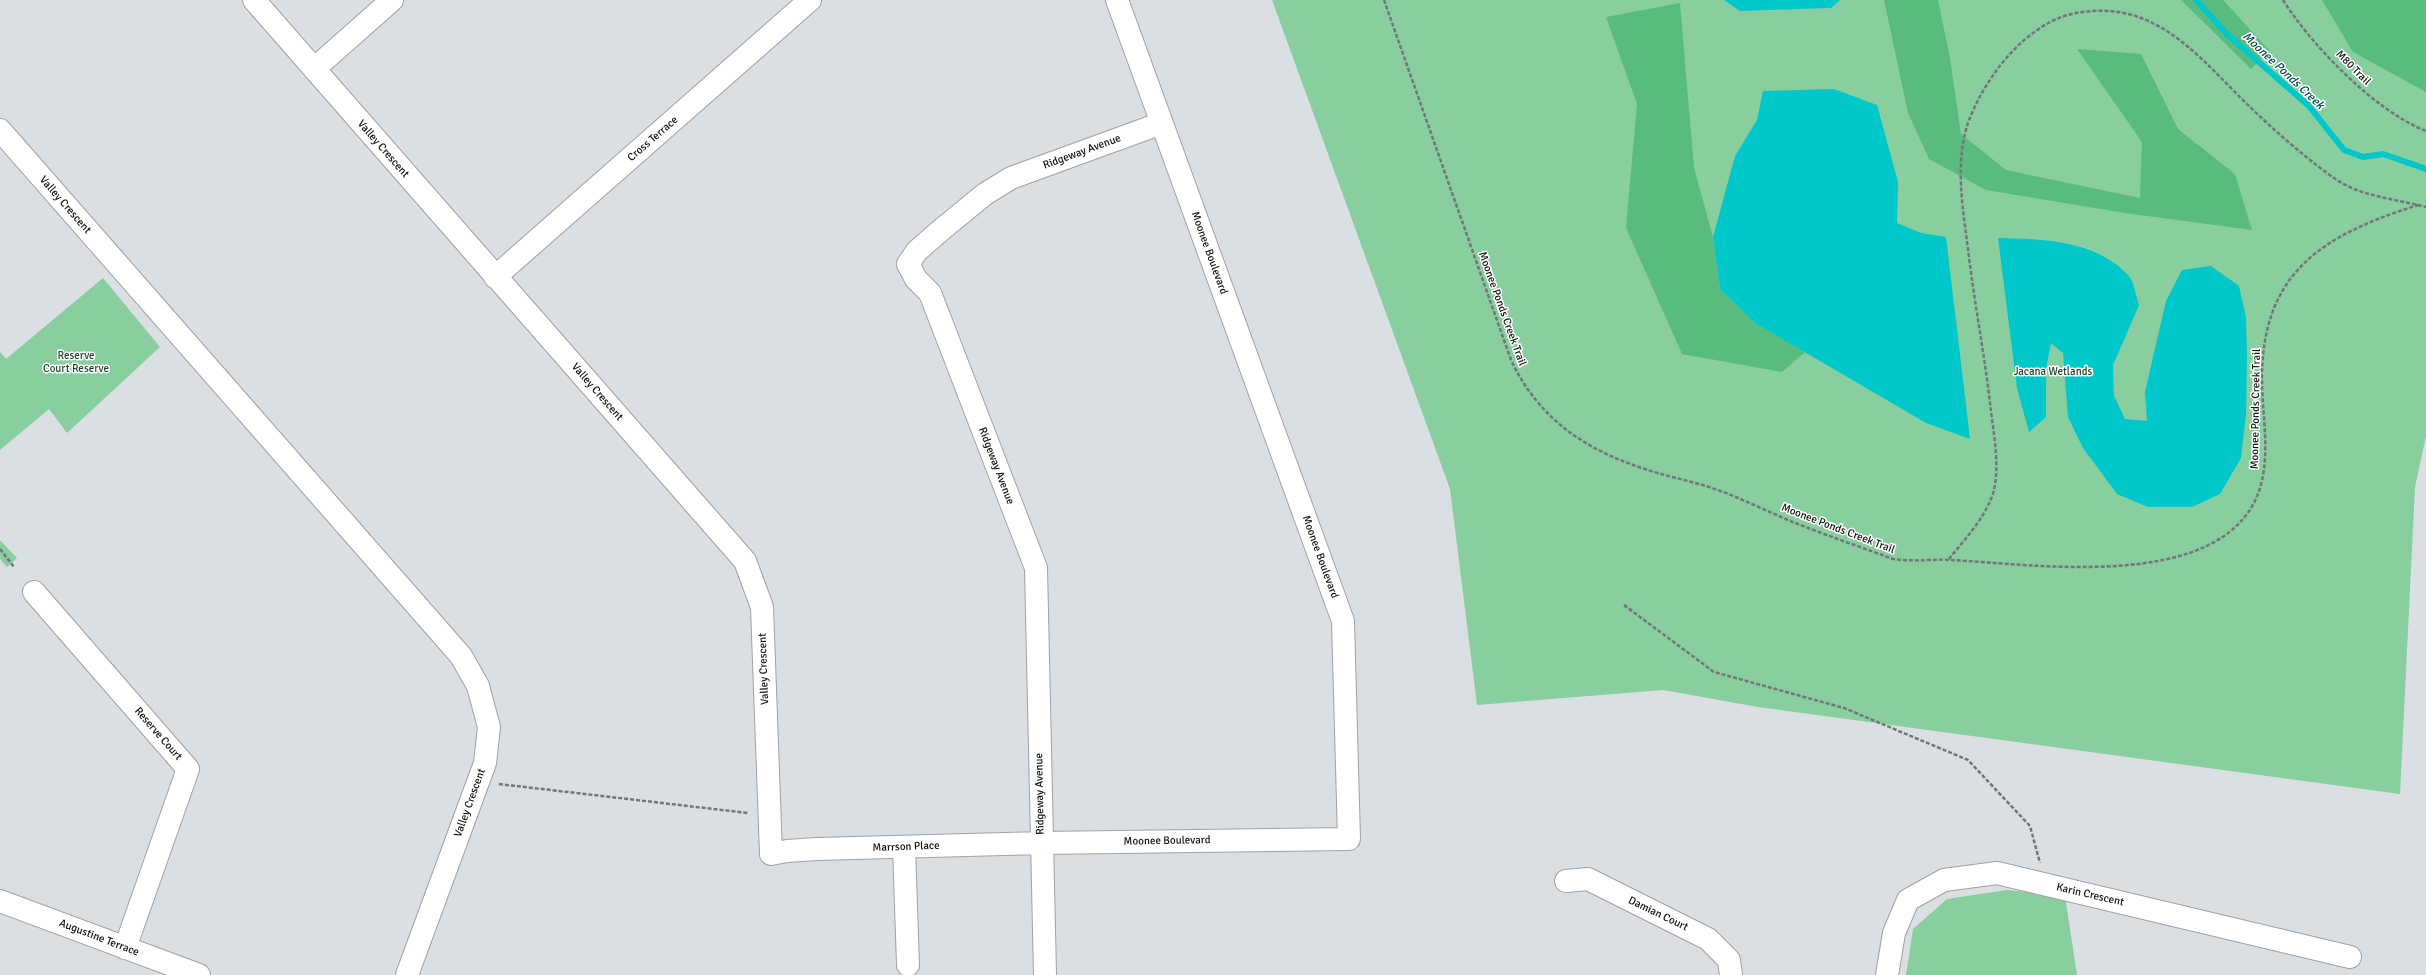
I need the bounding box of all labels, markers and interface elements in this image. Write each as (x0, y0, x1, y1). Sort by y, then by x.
water label: Moonee Ponds Creek (2239, 29, 2327, 113)
street label: M80 Trail (2333, 48, 2373, 88)
street label: Cross Terrace (625, 114, 681, 164)
street label: Valley Crescent (354, 118, 412, 180)
street label: Ridgeway Avenue (1041, 132, 1123, 172)
street label: Valley Crescent (36, 174, 94, 236)
street label: Moonee Boulevard (1188, 210, 1230, 296)
street label: Moonee Ponds Creek Trail (1475, 250, 1529, 368)
park label: Reserve Court Reserve (43, 349, 109, 375)
street label: Moonee Ponds Creek Trail (2248, 349, 2264, 469)
street label: Valley Crescent (568, 361, 626, 423)
park label: Jacana Wetlands (2014, 365, 2092, 379)
street label: Ridgeway Avenue (975, 425, 1017, 507)
street label: Moonee Ponds Creek Trail (1779, 501, 1897, 557)
street label: Moonee Boulevard (1299, 514, 1341, 600)
street label: Valley Crescent (756, 633, 772, 705)
street label: Reserve Court (131, 705, 185, 763)
street label: Ridgeway Avenue (1033, 753, 1047, 835)
street label: Valley Crescent (451, 767, 489, 839)
street label: Moonee Boulevard (1123, 834, 1211, 848)
street label: Marrson Place (872, 839, 940, 855)
street label: Karin Crescent (2055, 881, 2125, 909)
street label: Damian Court (1626, 894, 1690, 934)
street label: Augustine Terrace (57, 917, 141, 959)

